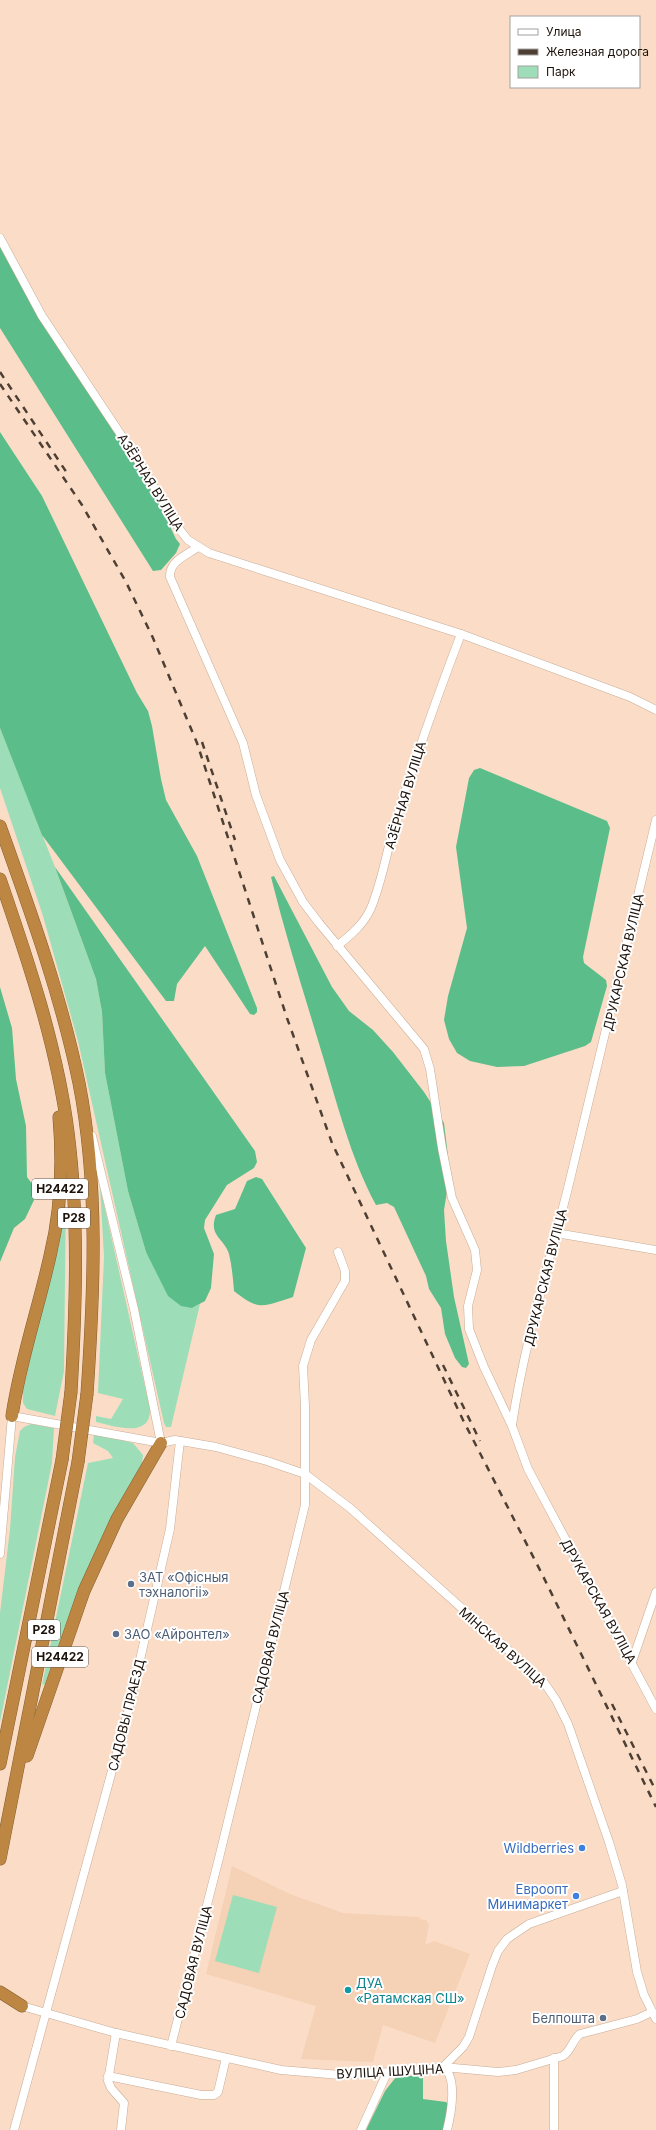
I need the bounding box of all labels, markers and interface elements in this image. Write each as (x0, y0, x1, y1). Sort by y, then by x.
legend (510, 16, 640, 88)
text: Улица (546, 24, 581, 39)
text: Железная дорога (546, 44, 649, 59)
text: Парк (546, 64, 576, 79)
street label: АЗЁРНАЯ ВУЛІЦА (115, 430, 187, 534)
street label: АЗЁРНАЯ ВУЛІЦА (381, 739, 429, 851)
street label: ДРУКАРСКАЯ ВУЛІЦА (599, 892, 647, 1032)
road number: Н24422 (32, 1179, 88, 1199)
street label: ДРУКАРСКАЯ ВУЛІЦА (520, 1207, 570, 1347)
road number: Р28 (58, 1208, 90, 1228)
street label: ДРУКАРСКАЯ ВУЛІЦА (558, 1536, 640, 1666)
place label: ЗАТ «Офісныя тэхналогіі» (139, 1569, 228, 1600)
marker: ЗАТ «Офісныя тэхналогіі» (126, 1579, 136, 1589)
street label: САДОВАЯ ВУЛІЦА (248, 1589, 292, 1705)
street label: МІНСКАЯ ВУЛІЦА (456, 1603, 550, 1691)
road number: Р28 (28, 1620, 60, 1640)
place label: ЗАО «Айронтел» (124, 1626, 230, 1642)
marker: ЗАО «Айронтел» (111, 1629, 121, 1639)
road number: Н24422 (32, 1647, 88, 1667)
street label: САДОВЫ ПРАЕЗД (104, 1657, 148, 1773)
place label: Wildberries (504, 1840, 574, 1856)
marker: Wildberries (577, 1843, 587, 1853)
place label: Евроопт Минимаркет (488, 1881, 568, 1912)
marker: Евроопт Минимаркет (571, 1891, 581, 1901)
street label: САДОВАЯ ВУЛІЦА (171, 1904, 215, 2020)
place label: ДУА «Ратамская СШ» (356, 1975, 465, 2006)
marker: ДУА «Ратамская СШ» (343, 1985, 353, 1995)
place label: Белпошта (532, 2010, 595, 2026)
marker: Белпошта (598, 2013, 608, 2023)
street label: ВУЛІЦА ІШУЦІНА (336, 2060, 444, 2082)

